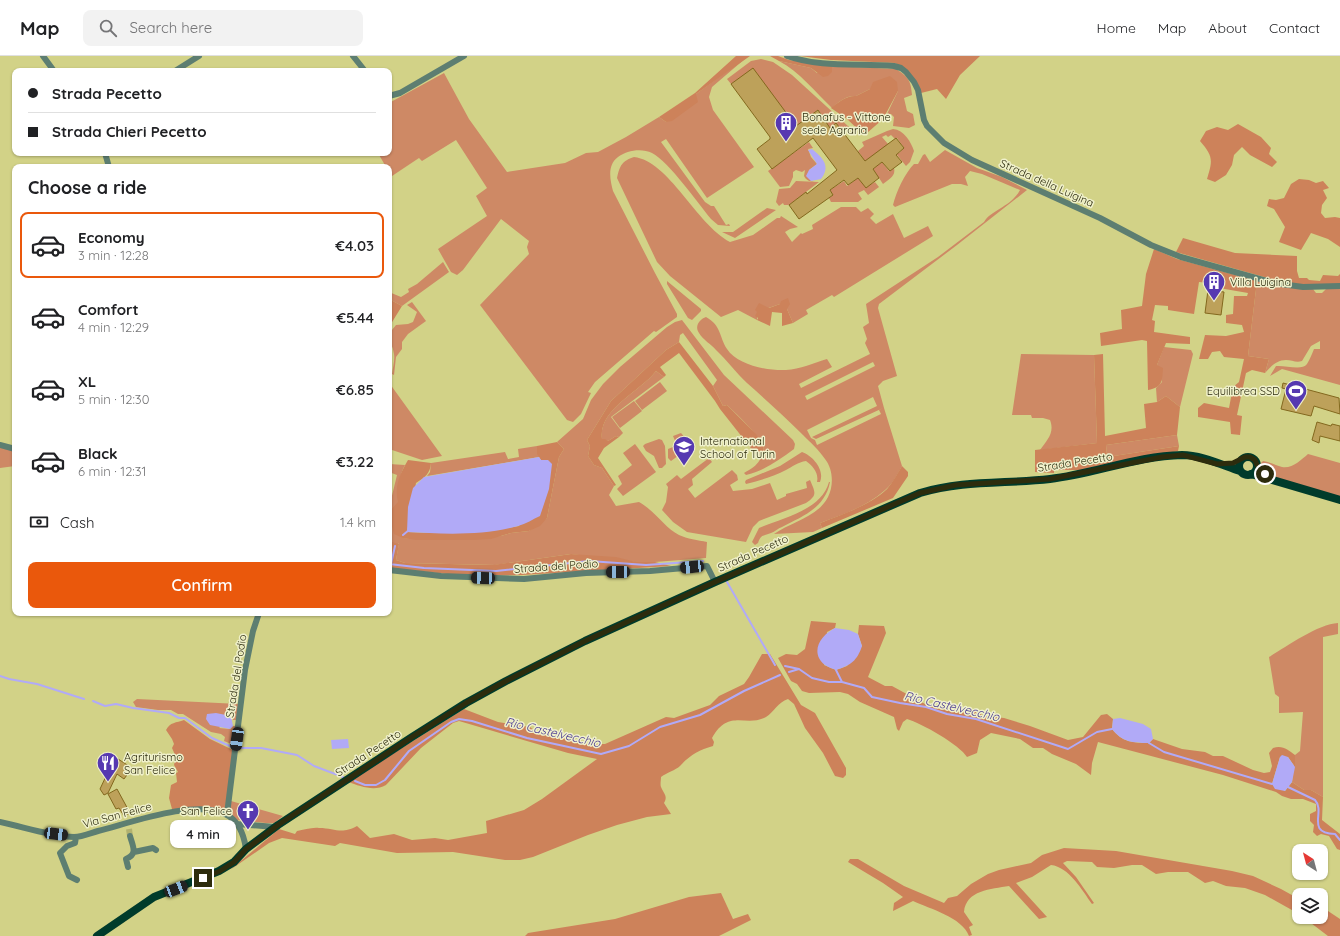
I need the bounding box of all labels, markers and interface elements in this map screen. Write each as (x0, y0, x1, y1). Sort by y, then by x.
search box (83, 10, 363, 46)
text: Map (20, 16, 59, 40)
icon: search (97, 17, 119, 39)
text: Search here (129, 18, 212, 37)
text: Home (1097, 19, 1136, 37)
text: Map (1158, 19, 1186, 37)
text: About (1208, 19, 1247, 37)
text: Contact (1269, 19, 1320, 37)
text: Strada Pecetto (52, 84, 162, 103)
building icon: Bonafus - Vittone sede Agraria (773, 110, 799, 143)
place label: Bonafus - Vittone sede Agraria (802, 110, 891, 137)
text: Strada Chieri Pecetto (52, 122, 207, 141)
street label: Strada della Luigina (998, 156, 1096, 210)
text: Choose a ride (28, 176, 147, 199)
icon: car (30, 227, 66, 263)
text: Economy (78, 228, 145, 247)
text: €4.03 (335, 236, 374, 255)
text: 3 min · 12:28 (78, 247, 149, 263)
building icon: Villa Luigina (1201, 269, 1227, 302)
place label: Villa Luigina (1230, 275, 1291, 289)
icon: car (30, 299, 66, 335)
text: Comfort (78, 300, 139, 319)
text: €5.44 (336, 308, 374, 327)
text: 4 min · 12:29 (78, 319, 149, 335)
icon: car (30, 371, 66, 407)
text: XL (78, 372, 96, 391)
sports icon: Equilibrea SSD (1283, 378, 1309, 411)
text: €6.85 (336, 380, 374, 399)
place label: Equilibrea SSD (1207, 384, 1280, 398)
text: 5 min · 12:30 (78, 391, 149, 407)
school or university icon: International School of Turin (671, 434, 697, 467)
place label: International School of Turin (700, 434, 775, 461)
icon: car (30, 443, 66, 479)
text: Black (78, 444, 118, 463)
street label: Strada Pecetto (1037, 449, 1114, 475)
text: €3.22 (336, 452, 374, 471)
text: 6 min · 12:31 (78, 463, 146, 479)
route start (1256, 465, 1274, 483)
icon: cash (28, 511, 50, 533)
text: Cash (60, 513, 94, 532)
text: 1.4 km (340, 514, 376, 530)
street label: Strada Pecetto (716, 531, 791, 575)
street label: Strada del Podio (514, 556, 599, 576)
car (679, 560, 705, 574)
button: Confirm (28, 562, 376, 608)
car (606, 566, 630, 578)
car (471, 572, 495, 584)
street label: Strada del Podio (223, 633, 250, 719)
water label: Rio Castelvecchio (903, 688, 1002, 724)
water label: Rio Castelvecchio (504, 714, 603, 750)
car (229, 726, 245, 752)
street label: Strada Pecetto (332, 726, 404, 779)
restaurant icon: Agriturismo San Felice (95, 750, 121, 783)
place label: Agriturismo San Felice (124, 750, 183, 777)
church icon: San Felice (235, 798, 261, 831)
street label: Via San Felice (81, 799, 153, 831)
place label: San Felice (181, 804, 232, 818)
callout: 4 min (170, 820, 236, 848)
text: 4 min (186, 826, 220, 842)
car (43, 827, 69, 841)
north arrow (1292, 844, 1328, 880)
map controls (1292, 844, 1328, 924)
route end (194, 869, 212, 887)
car (163, 879, 189, 899)
button: layers (1292, 888, 1328, 924)

